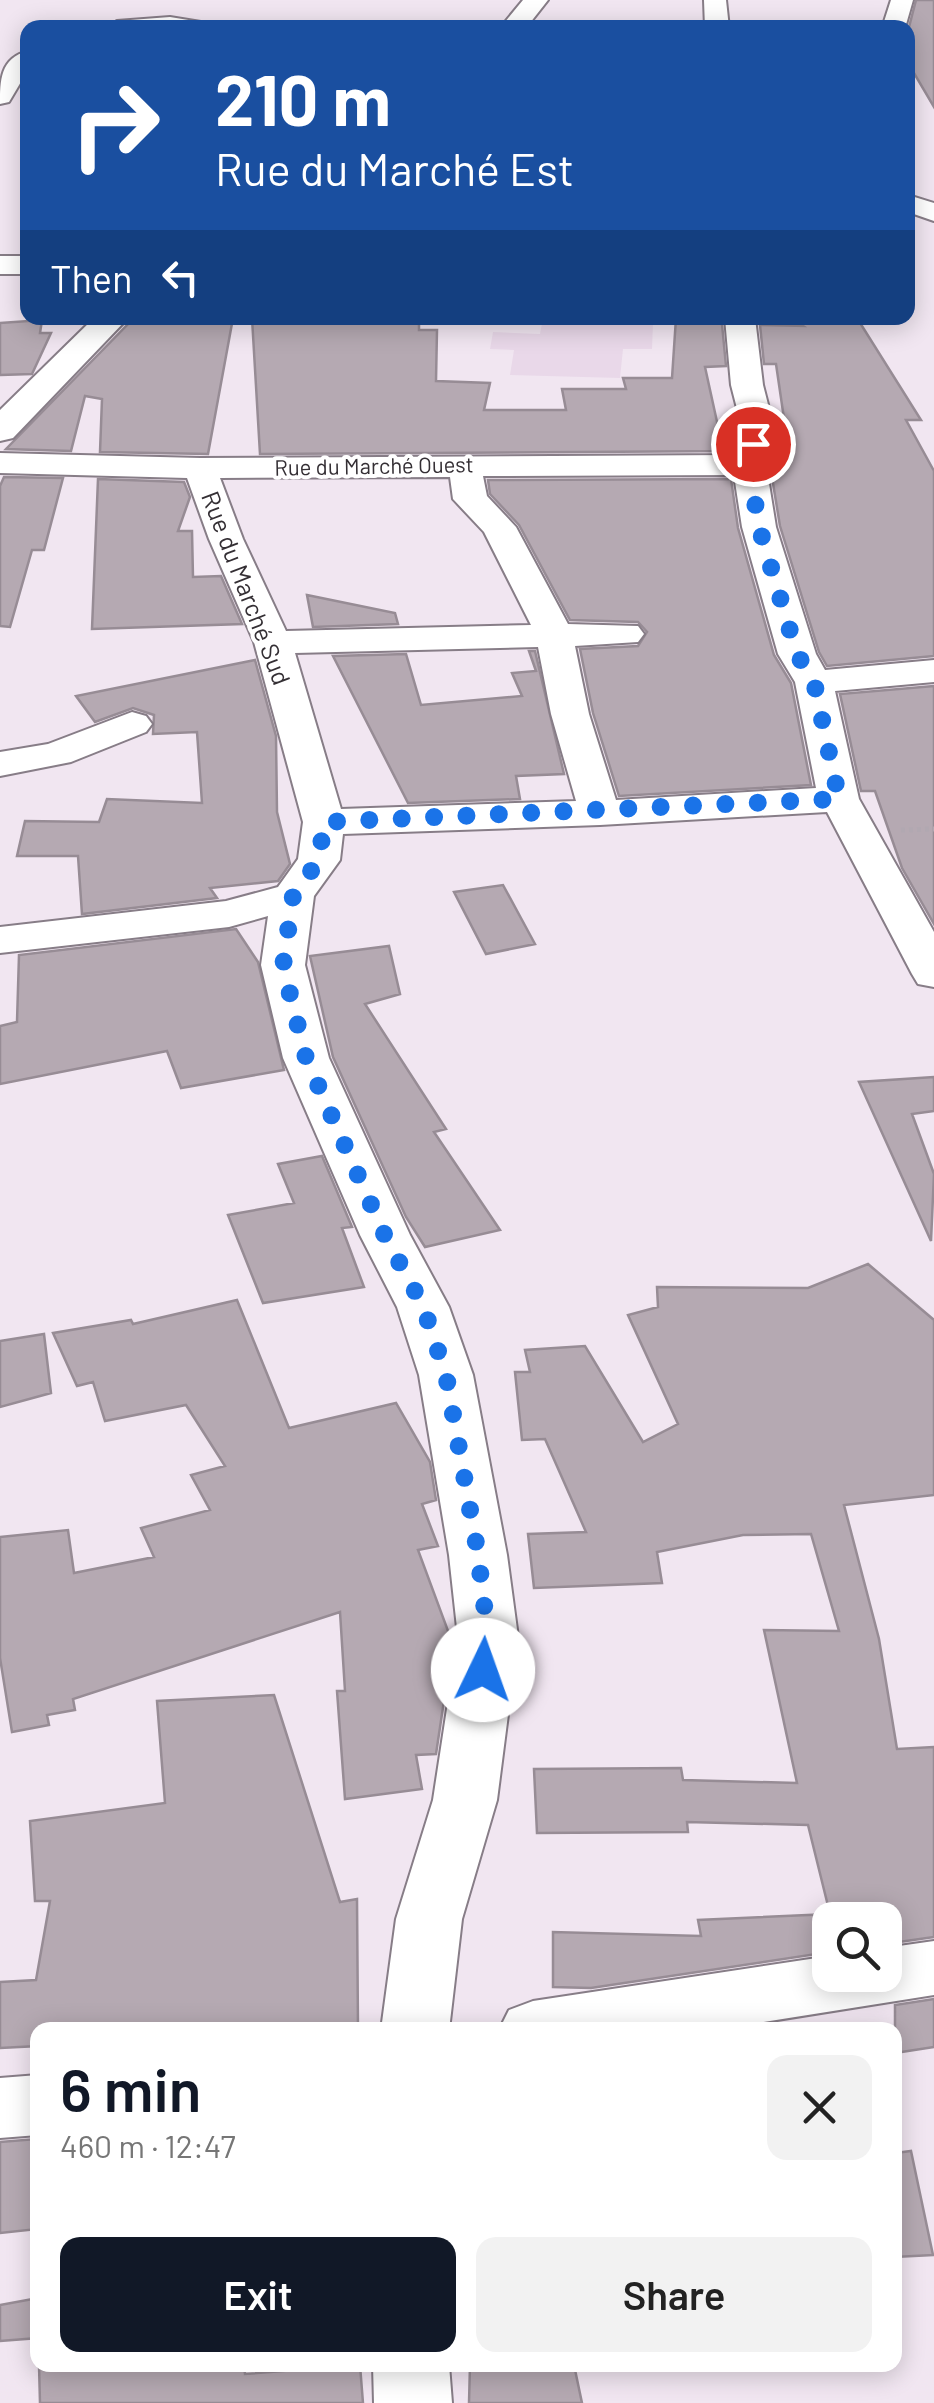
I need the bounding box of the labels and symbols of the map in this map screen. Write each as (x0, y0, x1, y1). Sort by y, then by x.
pin (711, 402, 796, 487)
street label: Rue du Marché Ouest (274, 450, 474, 480)
street label: Rue du Marché Sud (196, 487, 298, 689)
position arrow (431, 1618, 535, 1722)

